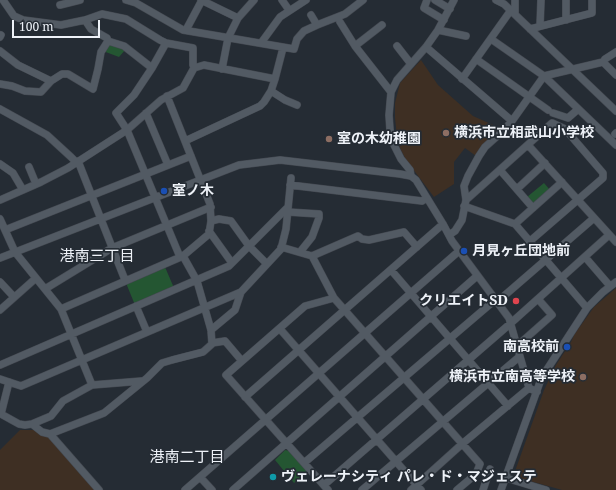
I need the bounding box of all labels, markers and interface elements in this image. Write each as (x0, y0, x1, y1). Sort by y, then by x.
scale bar (14, 12, 102, 38)
text: 100 m (19, 18, 54, 35)
place label: 横浜市立相武山小学校 (454, 125, 594, 141)
marker: 横浜市立相武山小学校 (441, 128, 451, 138)
place label: 室の木幼稚園 (337, 131, 421, 147)
marker: 室の木幼稚園 (324, 134, 334, 144)
place label: 室ノ木 (172, 183, 214, 199)
marker: 室ノ木 (159, 186, 169, 196)
place label: 月見ヶ丘団地前 (472, 243, 570, 259)
marker: 月見ヶ丘団地前 (459, 246, 469, 256)
district label: 港南三丁目 (60, 248, 134, 266)
place label: クリエイトSD (419, 293, 508, 309)
marker: クリエイトSD (511, 296, 521, 306)
place label: 南高校前 (503, 339, 559, 355)
marker: 南高校前 (562, 342, 572, 352)
place label: 横浜市立南高等学校 (449, 369, 575, 385)
marker: 横浜市立南高等学校 (578, 372, 588, 382)
district label: 港南二丁目 (150, 449, 224, 467)
place label: ヴェレーナシティ パレ・ド・マジェステ (281, 469, 537, 485)
marker: ヴェレーナシティ パレ・ド・マジェステ (268, 472, 278, 482)

